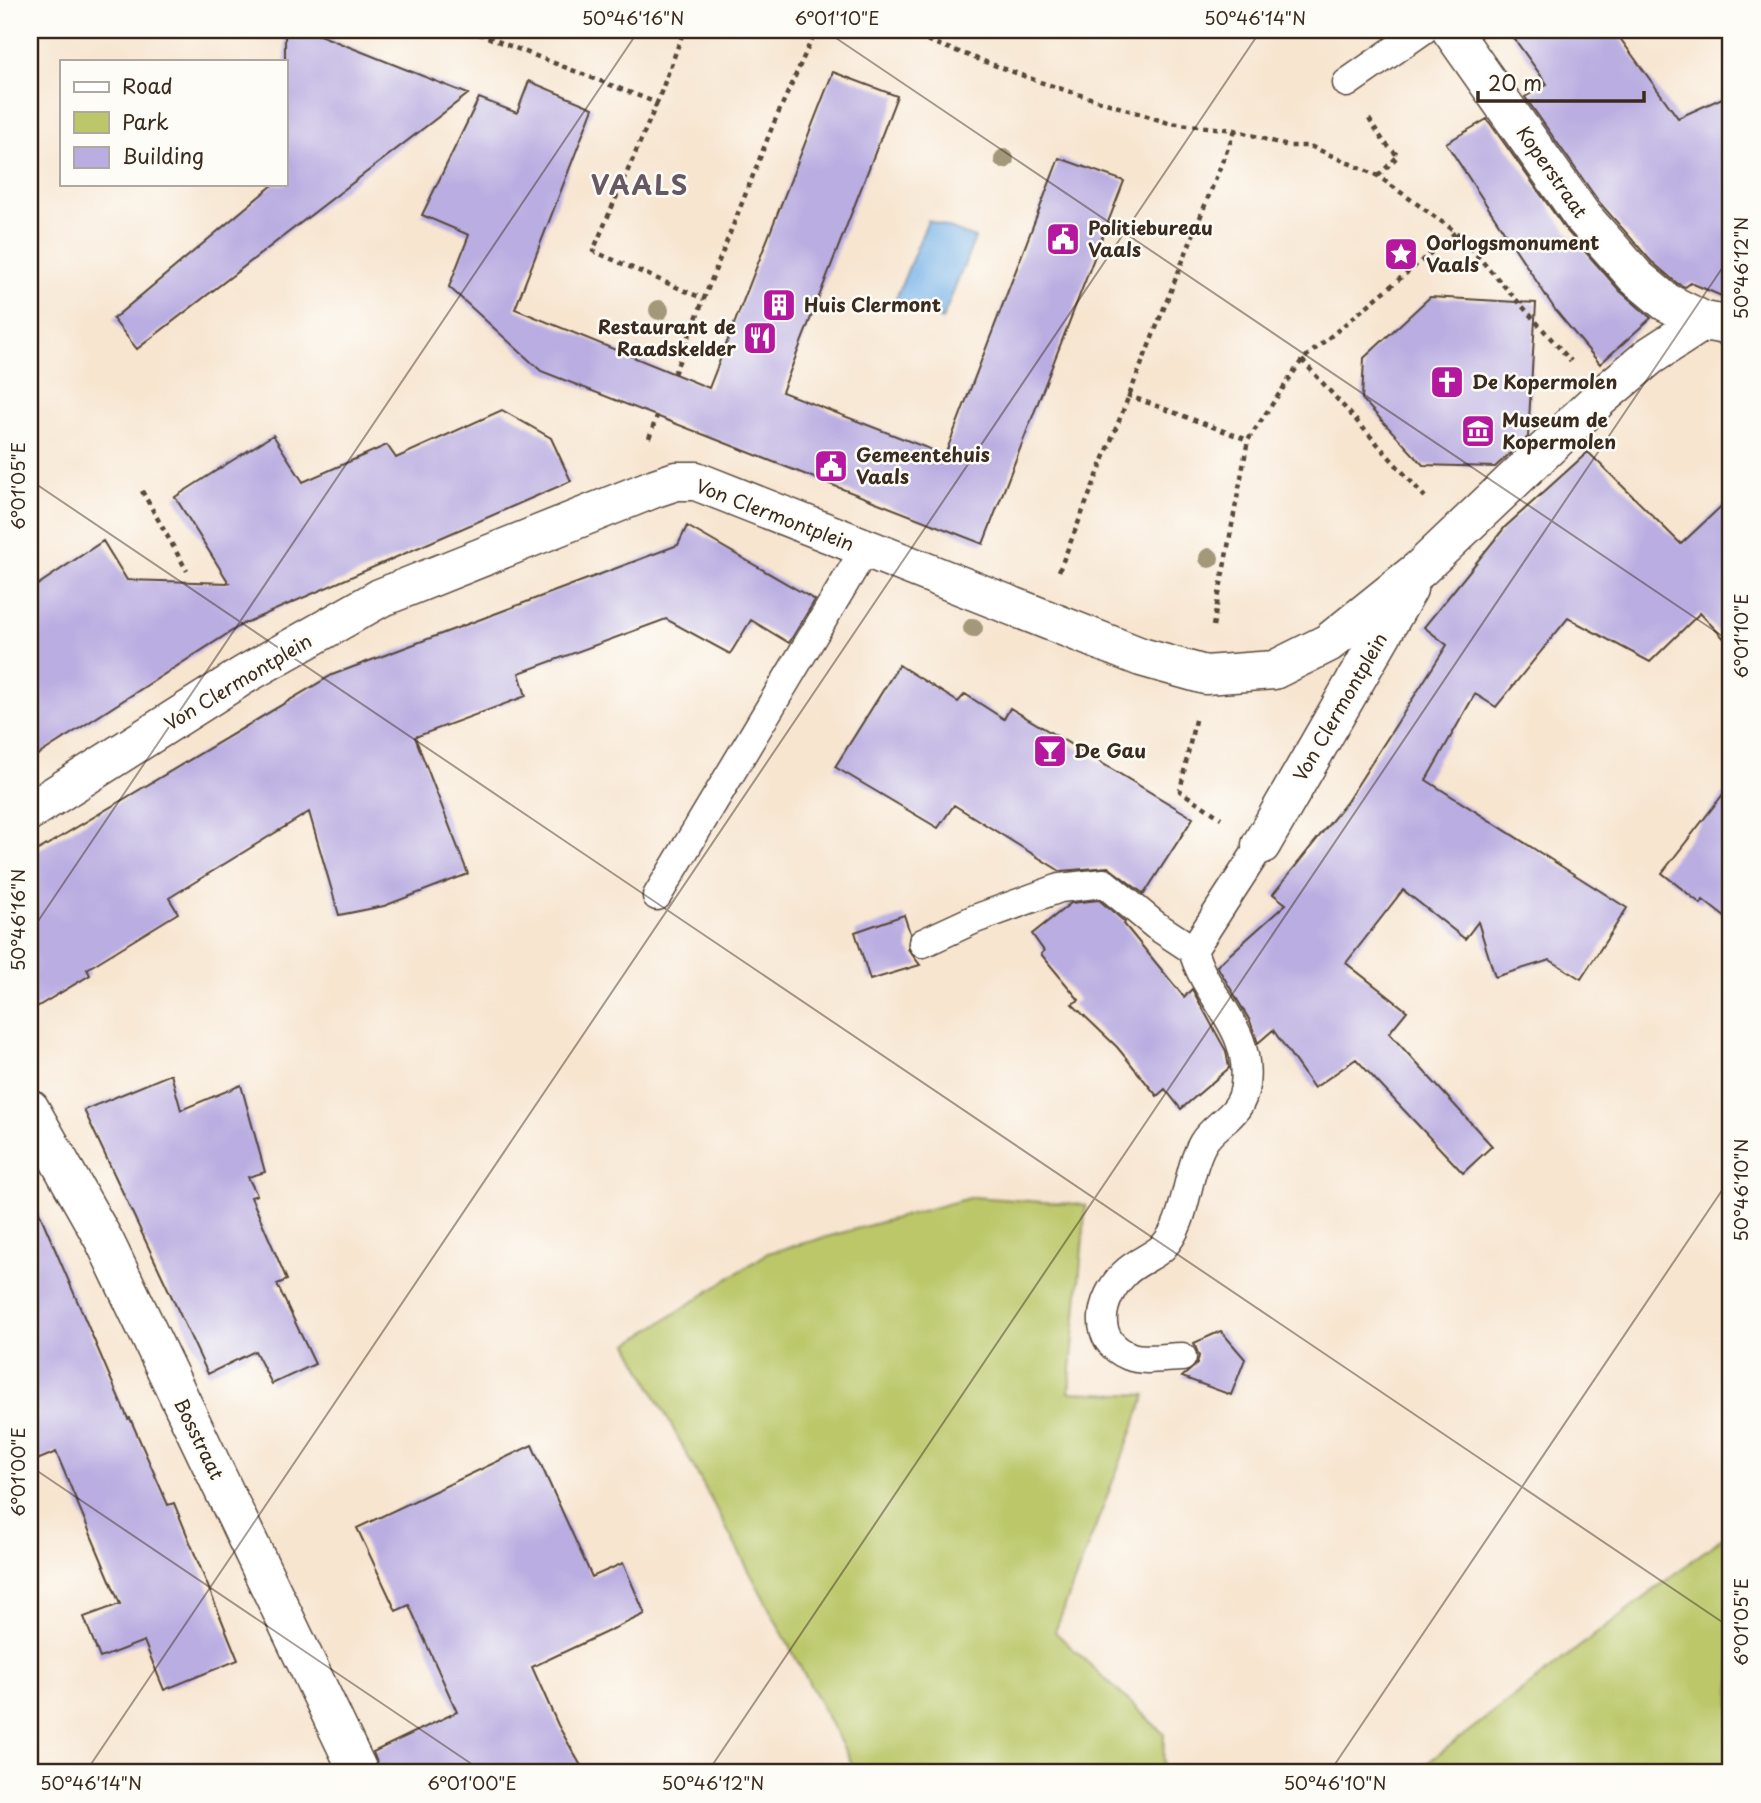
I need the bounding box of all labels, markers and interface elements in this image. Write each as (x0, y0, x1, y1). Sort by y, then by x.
text: 50°46'16"N (582, 4, 684, 31)
text: 6°01'10"E (795, 4, 879, 31)
text: 50°46'14"N (1204, 4, 1306, 31)
legend (60, 60, 287, 186)
scale bar (1478, 60, 1644, 104)
text: 20 m (1488, 66, 1542, 98)
text: Road (122, 69, 173, 101)
text: Park (122, 105, 169, 137)
street label: Koperstraat (1511, 119, 1595, 224)
text: Building (122, 139, 204, 171)
district label: VAALS (591, 165, 689, 204)
place label: Politiebureau Vaals (1088, 213, 1213, 263)
text: 50°46'12"N (1727, 217, 1754, 319)
public building icon: Politiebureau Vaals (1044, 220, 1082, 258)
place label: Oorlogsmonument Vaals (1426, 228, 1599, 278)
place icon: Oorlogsmonument Vaals (1382, 235, 1420, 273)
building icon: Huis Clermont (760, 286, 798, 324)
place label: Huis Clermont (804, 290, 941, 318)
place label: Restaurant de Raadskelder (598, 312, 736, 362)
restaurant icon: Restaurant de Raadskelder (741, 319, 779, 357)
church icon: De Kopermolen (1428, 363, 1466, 401)
place label: De Kopermolen (1472, 367, 1617, 395)
place label: Museum de Kopermolen (1502, 405, 1616, 455)
museum icon: Museum de Kopermolen (1459, 412, 1497, 450)
place label: Gemeentehuis Vaals (856, 440, 990, 490)
text: 6°01'05"E (4, 442, 31, 530)
public building icon: Gemeentehuis Vaals (812, 447, 850, 485)
street label: Von Clermontplein (692, 471, 859, 557)
text: 6°01'10"E (1727, 594, 1754, 678)
street label: Von Clermontplein (158, 626, 317, 736)
street label: Von Clermontplein (1285, 627, 1393, 786)
bar icon: De Gau (1031, 732, 1069, 770)
place label: De Gau (1074, 736, 1146, 764)
text: 50°46'16"N (4, 869, 31, 971)
text: 50°46'10"N (1727, 1138, 1754, 1242)
street label: Bosstraat (168, 1393, 232, 1484)
text: 6°01'00"E (4, 1427, 31, 1517)
text: 6°01'05"E (1727, 1578, 1754, 1666)
text: 50°46'14"N (40, 1769, 142, 1796)
text: 6°01'00"E (427, 1769, 517, 1796)
text: 50°46'12"N (662, 1769, 764, 1796)
text: 50°46'10"N (1283, 1769, 1387, 1796)

